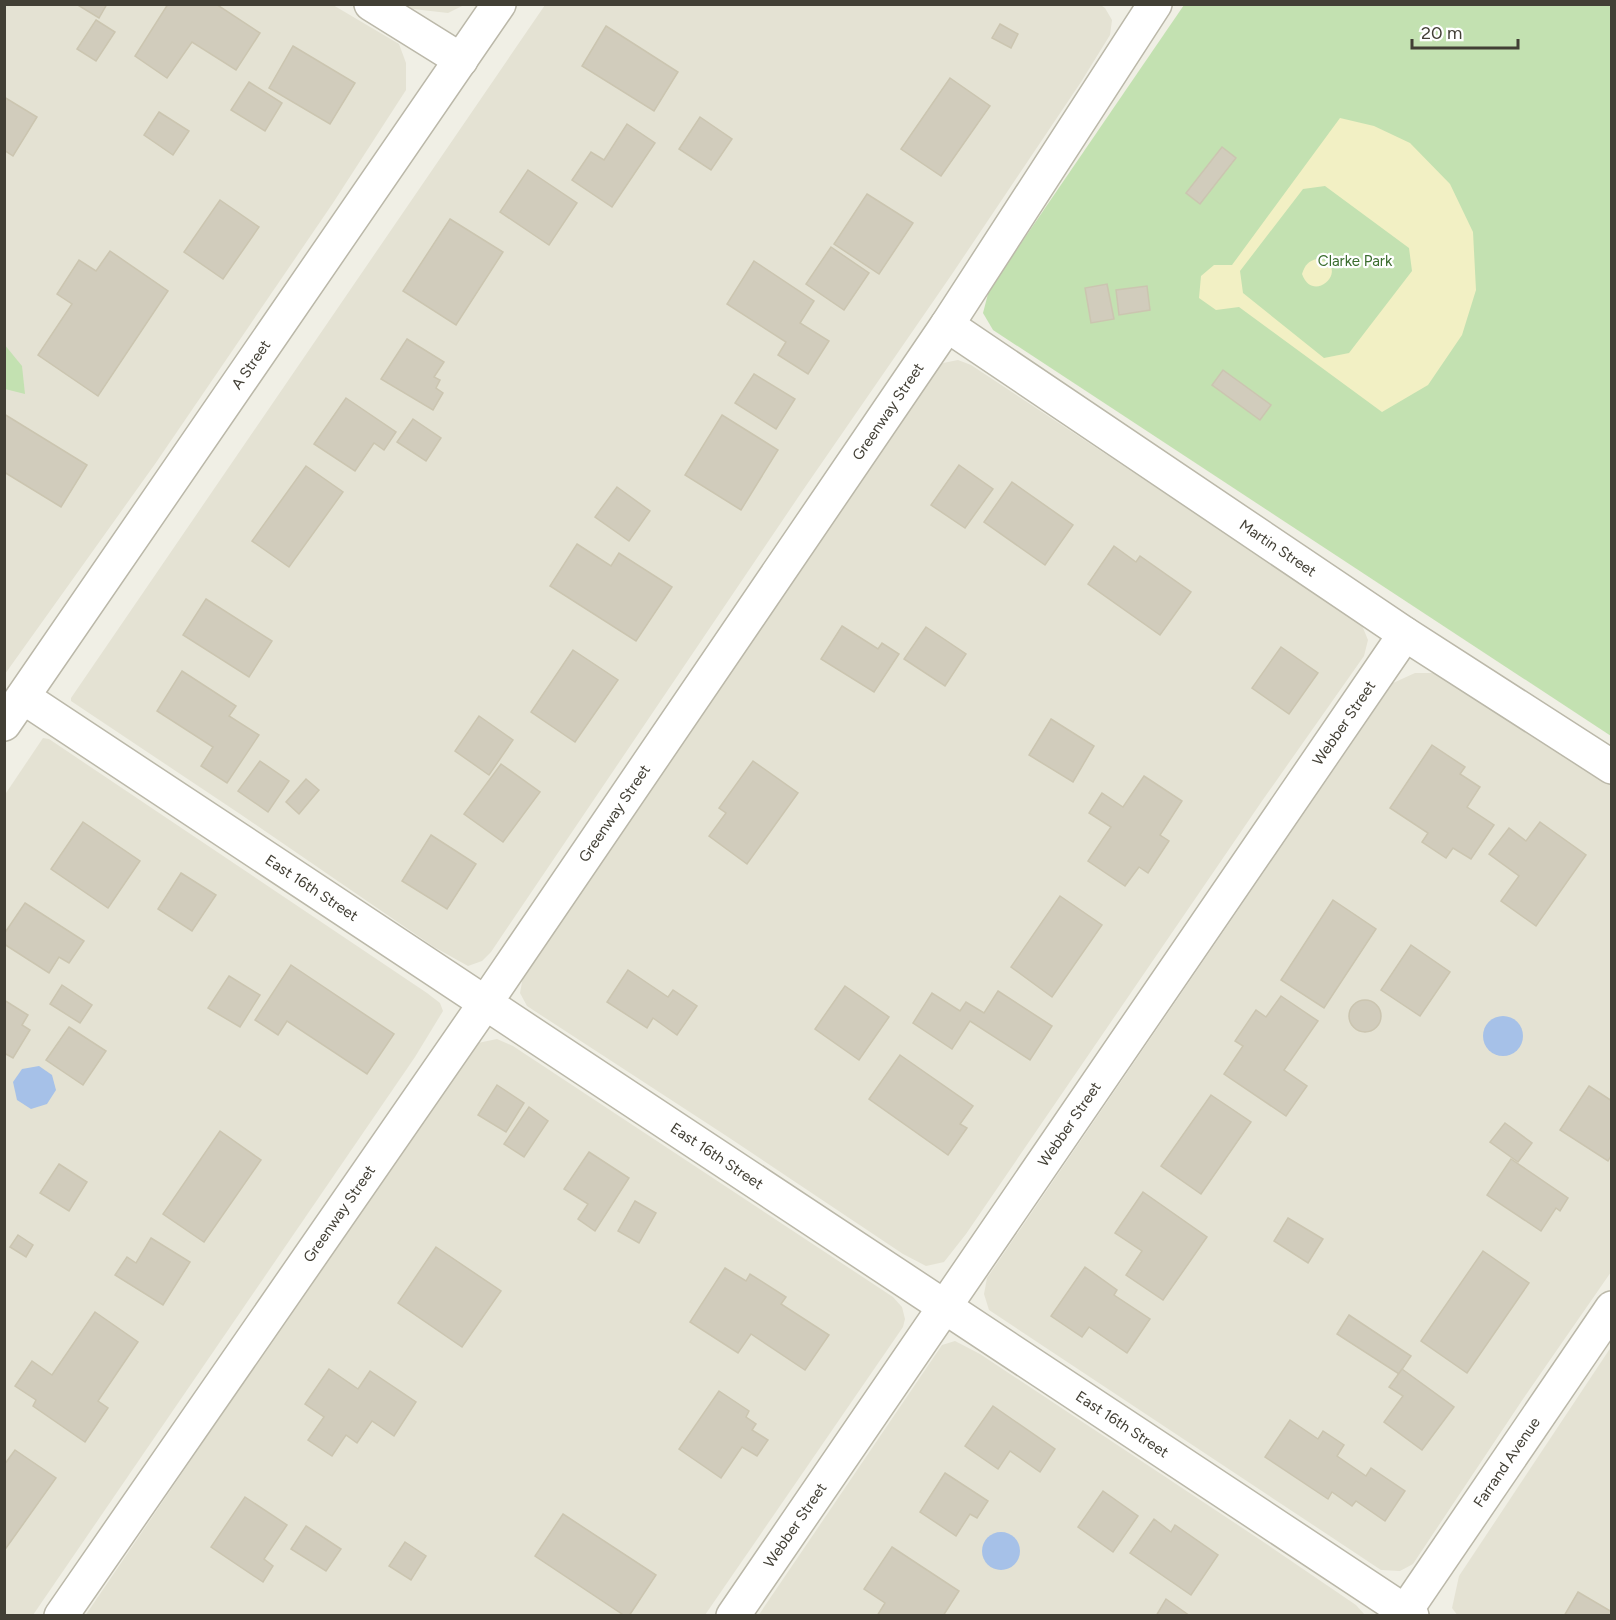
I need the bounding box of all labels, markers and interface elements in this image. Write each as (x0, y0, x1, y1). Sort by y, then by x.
scale bar (1412, 12, 1518, 50)
text: 20 m (1421, 22, 1462, 44)
park label: Clarke Park (1318, 252, 1393, 270)
street label: A Street (228, 336, 274, 393)
street label: Greenway Street (849, 359, 928, 464)
street label: Martin Street (1236, 516, 1320, 581)
street label: Webber Street (1309, 677, 1380, 769)
street label: Greenway Street (575, 761, 654, 865)
street label: East 16th Street (262, 851, 362, 925)
street label: Webber Street (1034, 1078, 1105, 1170)
street label: East 16th Street (667, 1119, 767, 1193)
street label: Greenway Street (299, 1162, 379, 1266)
street label: East 16th Street (1072, 1387, 1172, 1462)
street label: Farrand Avenue (1470, 1414, 1544, 1511)
street label: Webber Street (760, 1479, 831, 1571)

